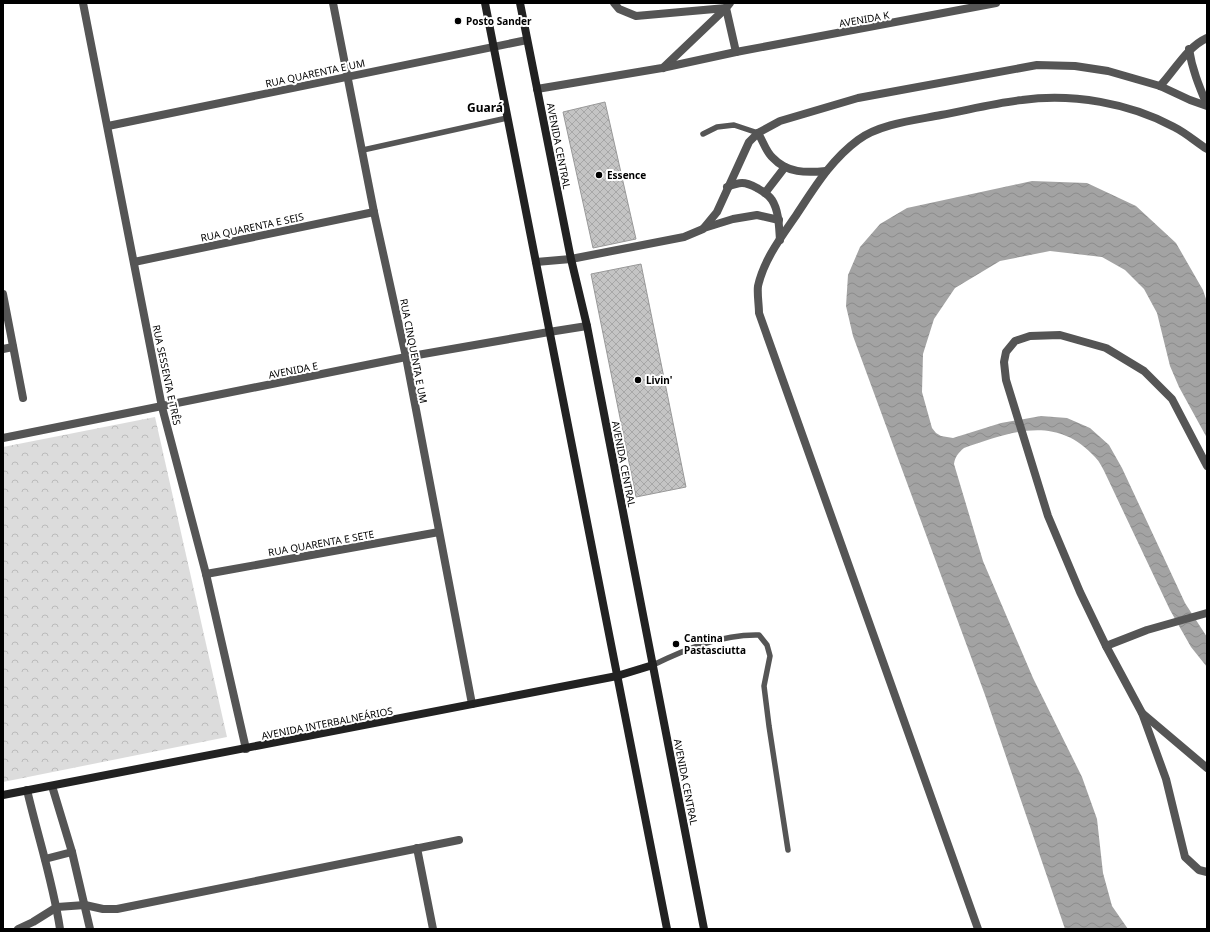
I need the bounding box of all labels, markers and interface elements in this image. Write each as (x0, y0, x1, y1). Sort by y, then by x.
street label: AVENIDA K (838, 8, 891, 30)
place label: Posto Sander (466, 14, 532, 28)
marker: Posto Sander (453, 16, 463, 26)
street label: RUA QUARENTA E UM (264, 56, 366, 90)
district label: Guará (467, 99, 503, 116)
street label: AVENIDA CENTRAL (544, 102, 574, 190)
place label: Essence (607, 168, 646, 182)
marker: Essence (594, 170, 604, 180)
street label: RUA QUARENTA E SEIS (199, 209, 305, 245)
street label: RUA CINQUENTA E UM (397, 297, 431, 405)
street label: RUA SESSENTA E TRÊS (150, 323, 185, 427)
street label: AVENIDA E (267, 358, 319, 382)
place label: Livin' (646, 373, 673, 387)
marker: Livin' (633, 375, 643, 385)
street label: AVENIDA CENTRAL (609, 420, 639, 508)
street label: RUA QUARENTA E SETE (267, 527, 375, 559)
place label: Cantina Pastasciutta (684, 631, 746, 657)
marker: Cantina Pastasciutta (671, 639, 681, 649)
street label: AVENIDA INTERBALNEÁRIOS (260, 703, 394, 743)
street label: AVENIDA CENTRAL (671, 738, 701, 826)

